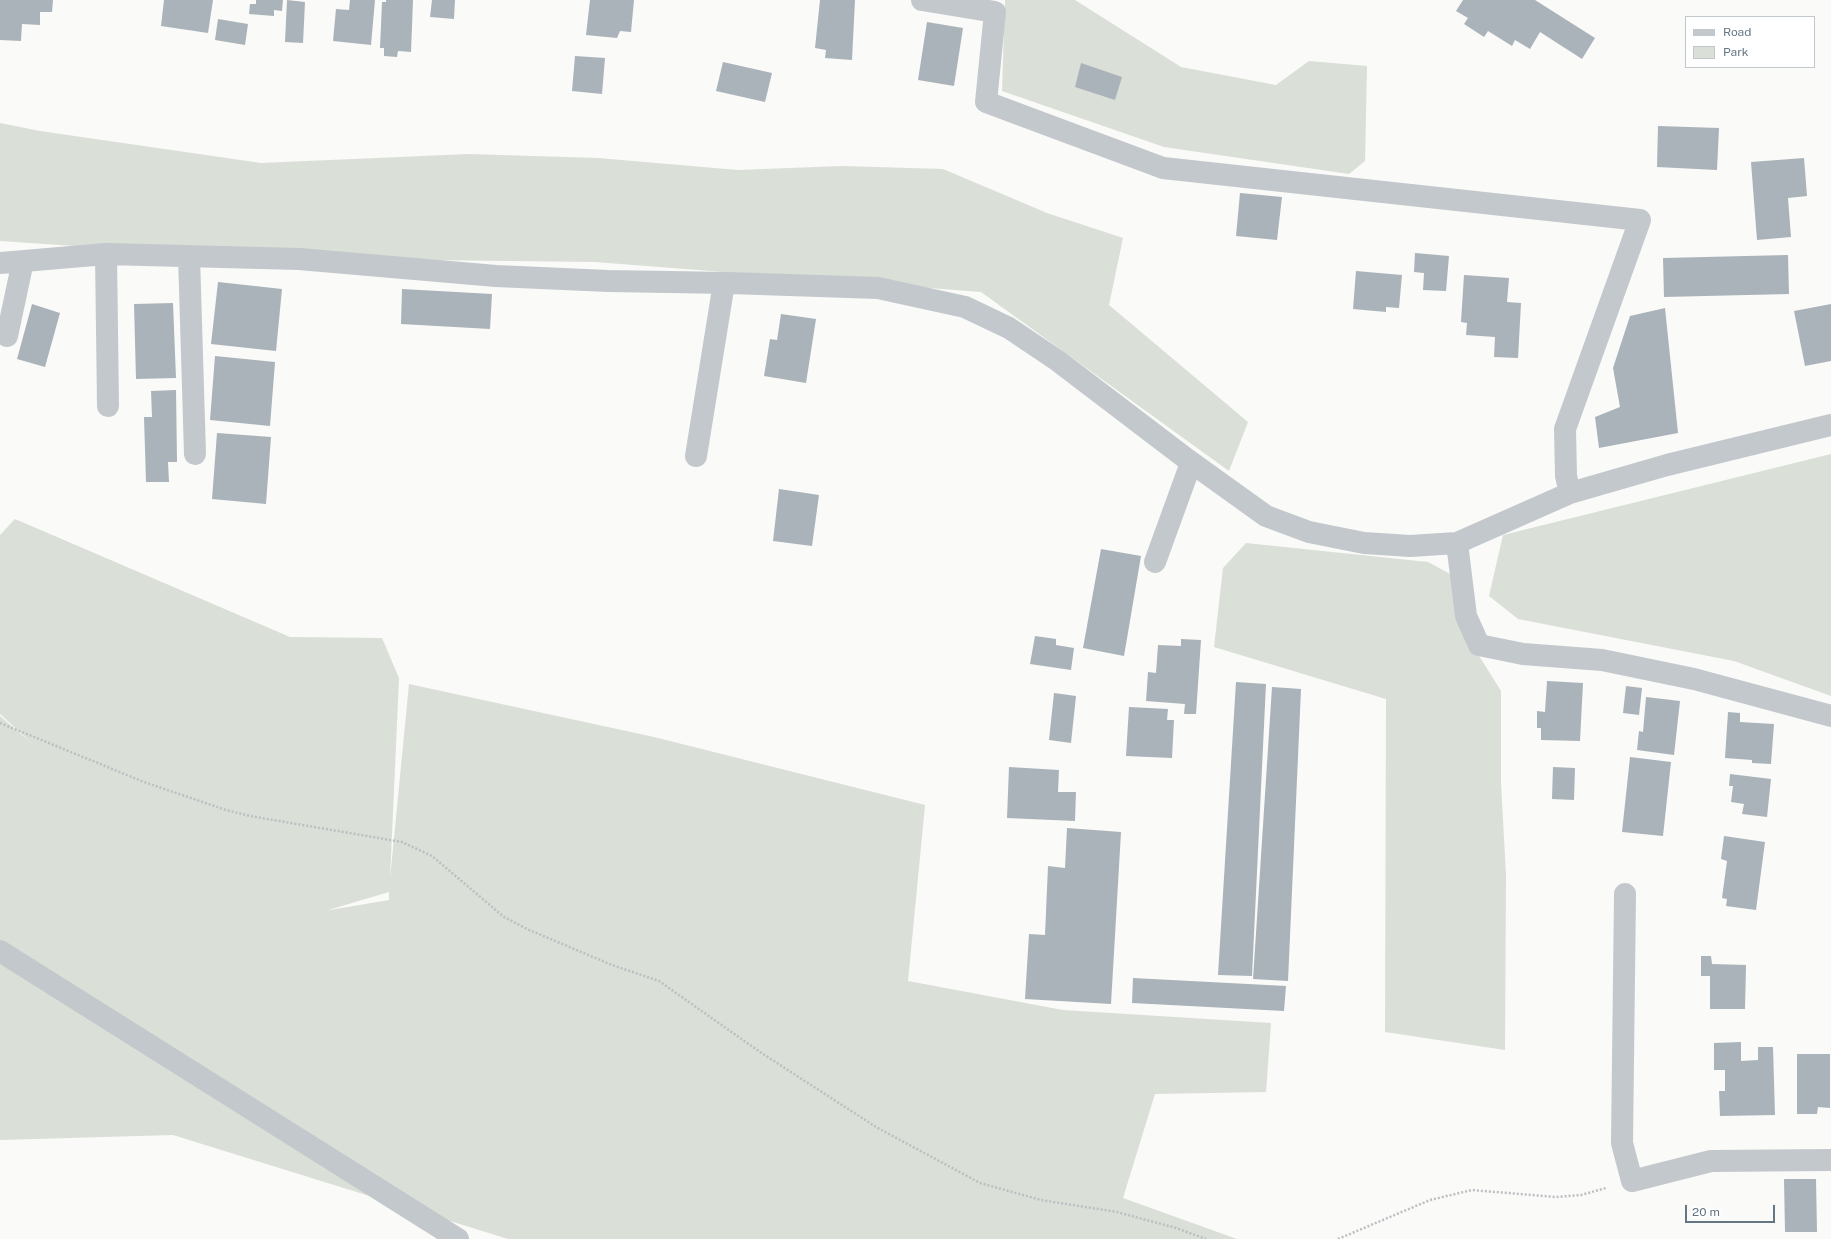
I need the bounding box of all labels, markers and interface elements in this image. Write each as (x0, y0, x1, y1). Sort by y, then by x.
legend (1685, 16, 1815, 68)
text: Road (1723, 25, 1751, 39)
text: Park (1723, 45, 1749, 59)
scale bar (1687, 1197, 1777, 1223)
text: 20 m (1692, 1205, 1720, 1219)

